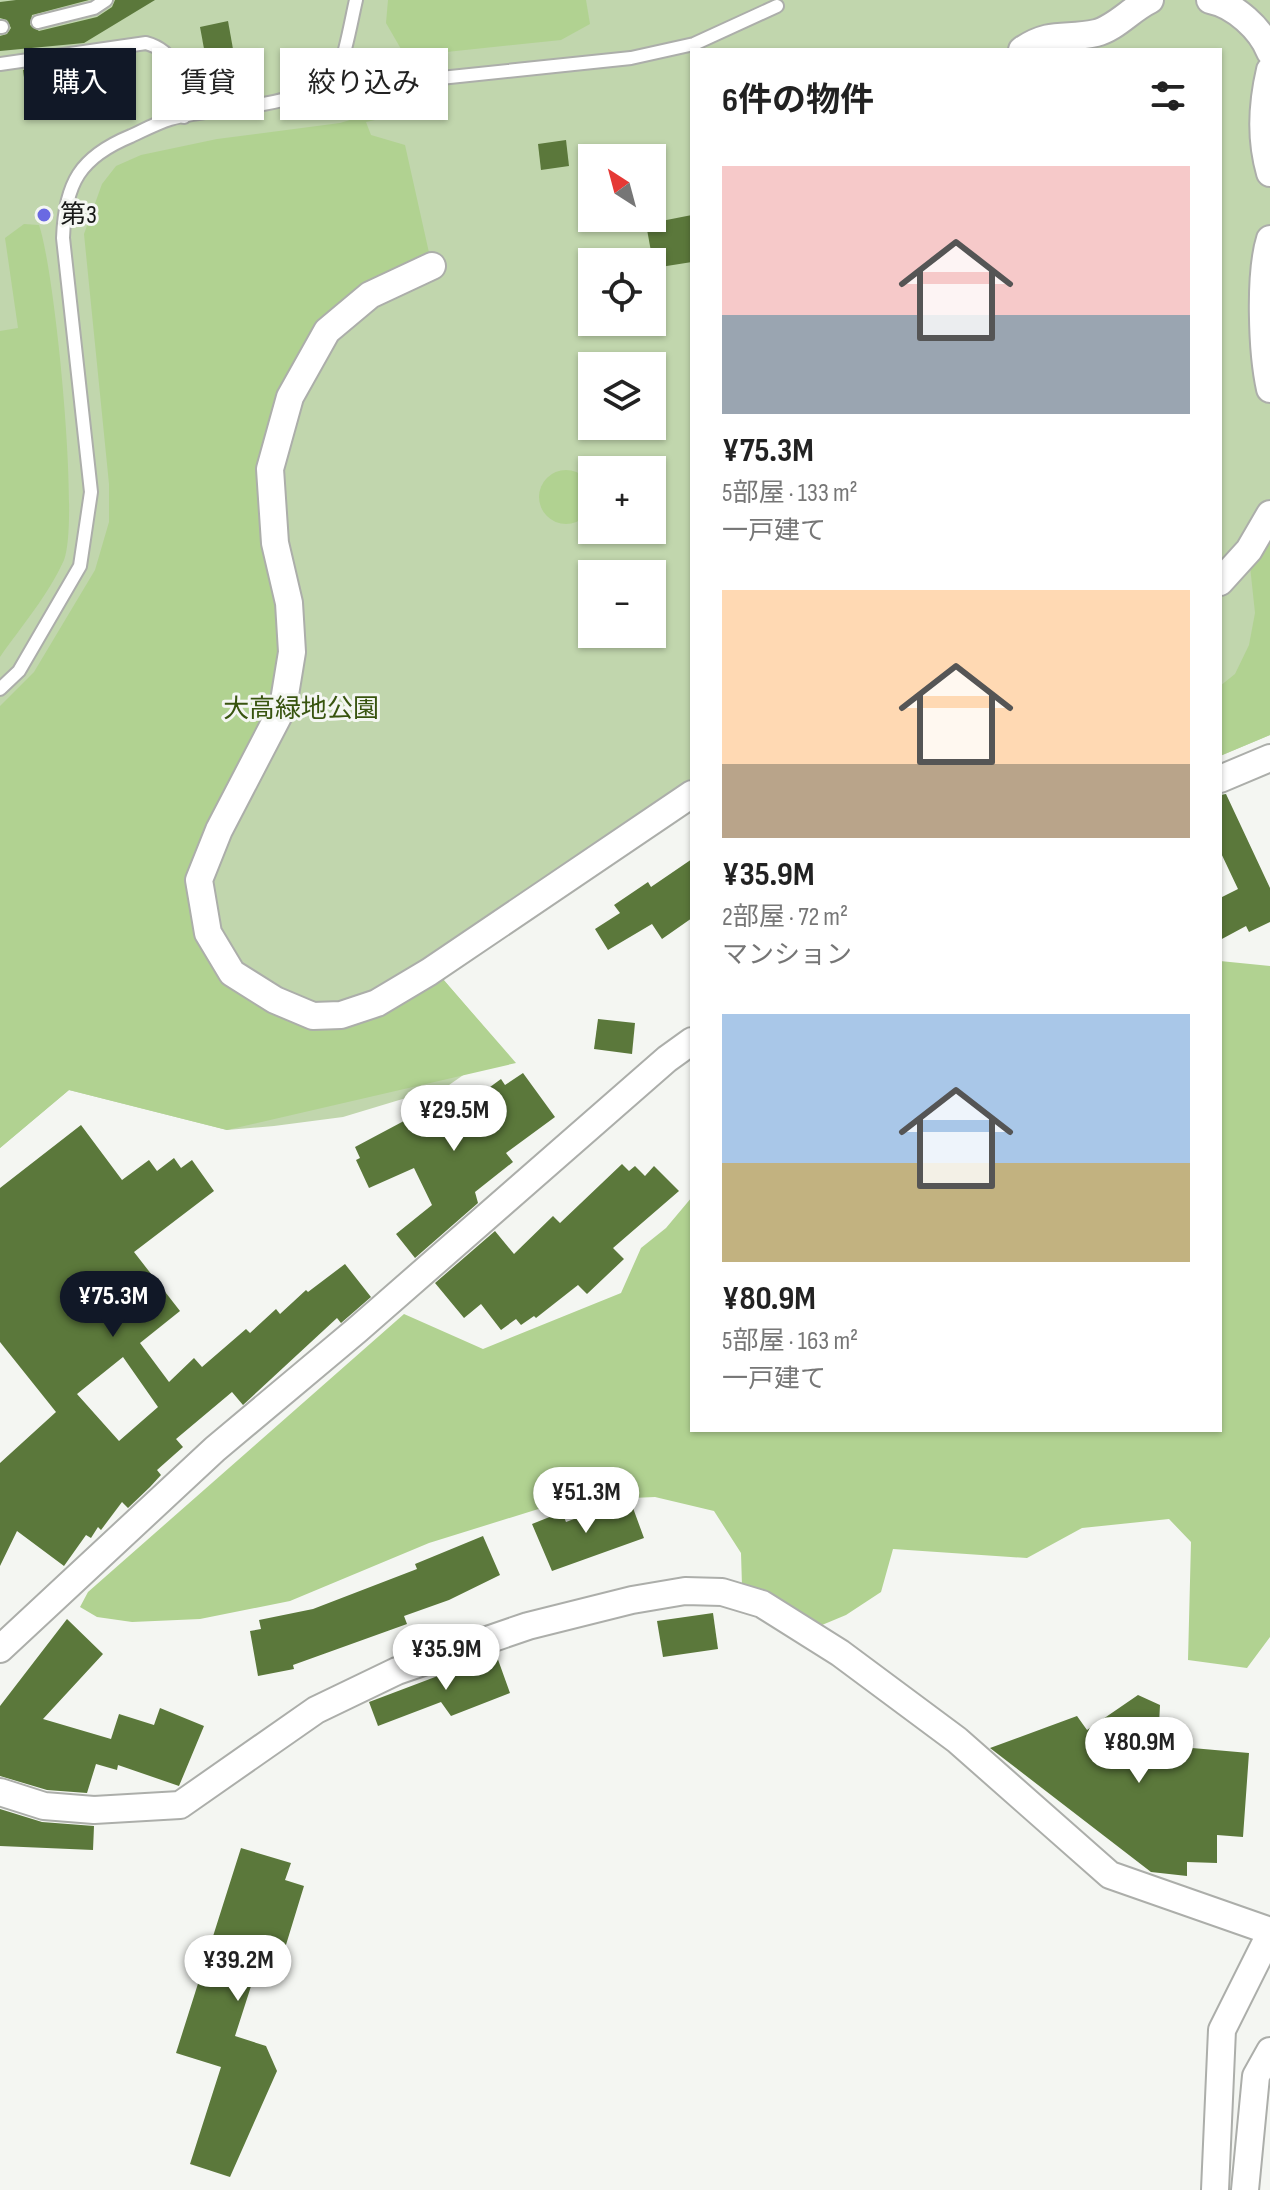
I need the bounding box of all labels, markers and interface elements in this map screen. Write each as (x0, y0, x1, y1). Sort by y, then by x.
chip: 購入 (24, 48, 136, 120)
chip: 賃貸 (152, 48, 264, 120)
chip: 絞り込み (280, 48, 448, 120)
icon: filters (1146, 74, 1190, 118)
text: 6件の物件 (722, 80, 874, 121)
north arrow (578, 144, 666, 232)
map controls (578, 144, 666, 648)
place label: 第3 (60, 200, 97, 231)
marker: 第3 (35, 206, 53, 224)
icon: home (884, 218, 1028, 362)
button: locate (578, 248, 666, 336)
button: layers (578, 352, 666, 440)
text: ¥75.3M (722, 430, 814, 471)
button: + (578, 456, 666, 544)
text: 5部屋 · 133 m² (722, 478, 858, 509)
text: 一戸建て (722, 516, 826, 547)
button: − (578, 560, 666, 648)
icon: home (884, 642, 1028, 786)
park label: 大高緑地公園 (223, 694, 379, 725)
text: ¥35.9M (722, 854, 814, 895)
text: 2部屋 · 72 m² (722, 902, 848, 933)
text: マンション (722, 940, 852, 971)
icon: home (884, 1066, 1028, 1210)
pin: ¥29.5M (389, 1085, 519, 1153)
text: ¥29.5M (419, 1095, 489, 1126)
pin: ¥75.3M (48, 1271, 178, 1339)
text: ¥80.9M (722, 1278, 816, 1319)
text: ¥75.3M (78, 1281, 148, 1312)
text: 5部屋 · 163 m² (722, 1326, 858, 1357)
text: 一戸建て (722, 1364, 826, 1395)
pin: ¥51.3M (521, 1467, 651, 1535)
text: ¥51.3M (551, 1477, 621, 1508)
pin: ¥35.9M (381, 1624, 511, 1692)
text: ¥35.9M (411, 1634, 481, 1665)
pin: ¥80.9M (1074, 1717, 1204, 1785)
text: ¥80.9M (1103, 1727, 1175, 1758)
pin: ¥39.2M (173, 1935, 303, 2003)
text: ¥39.2M (202, 1945, 274, 1976)

